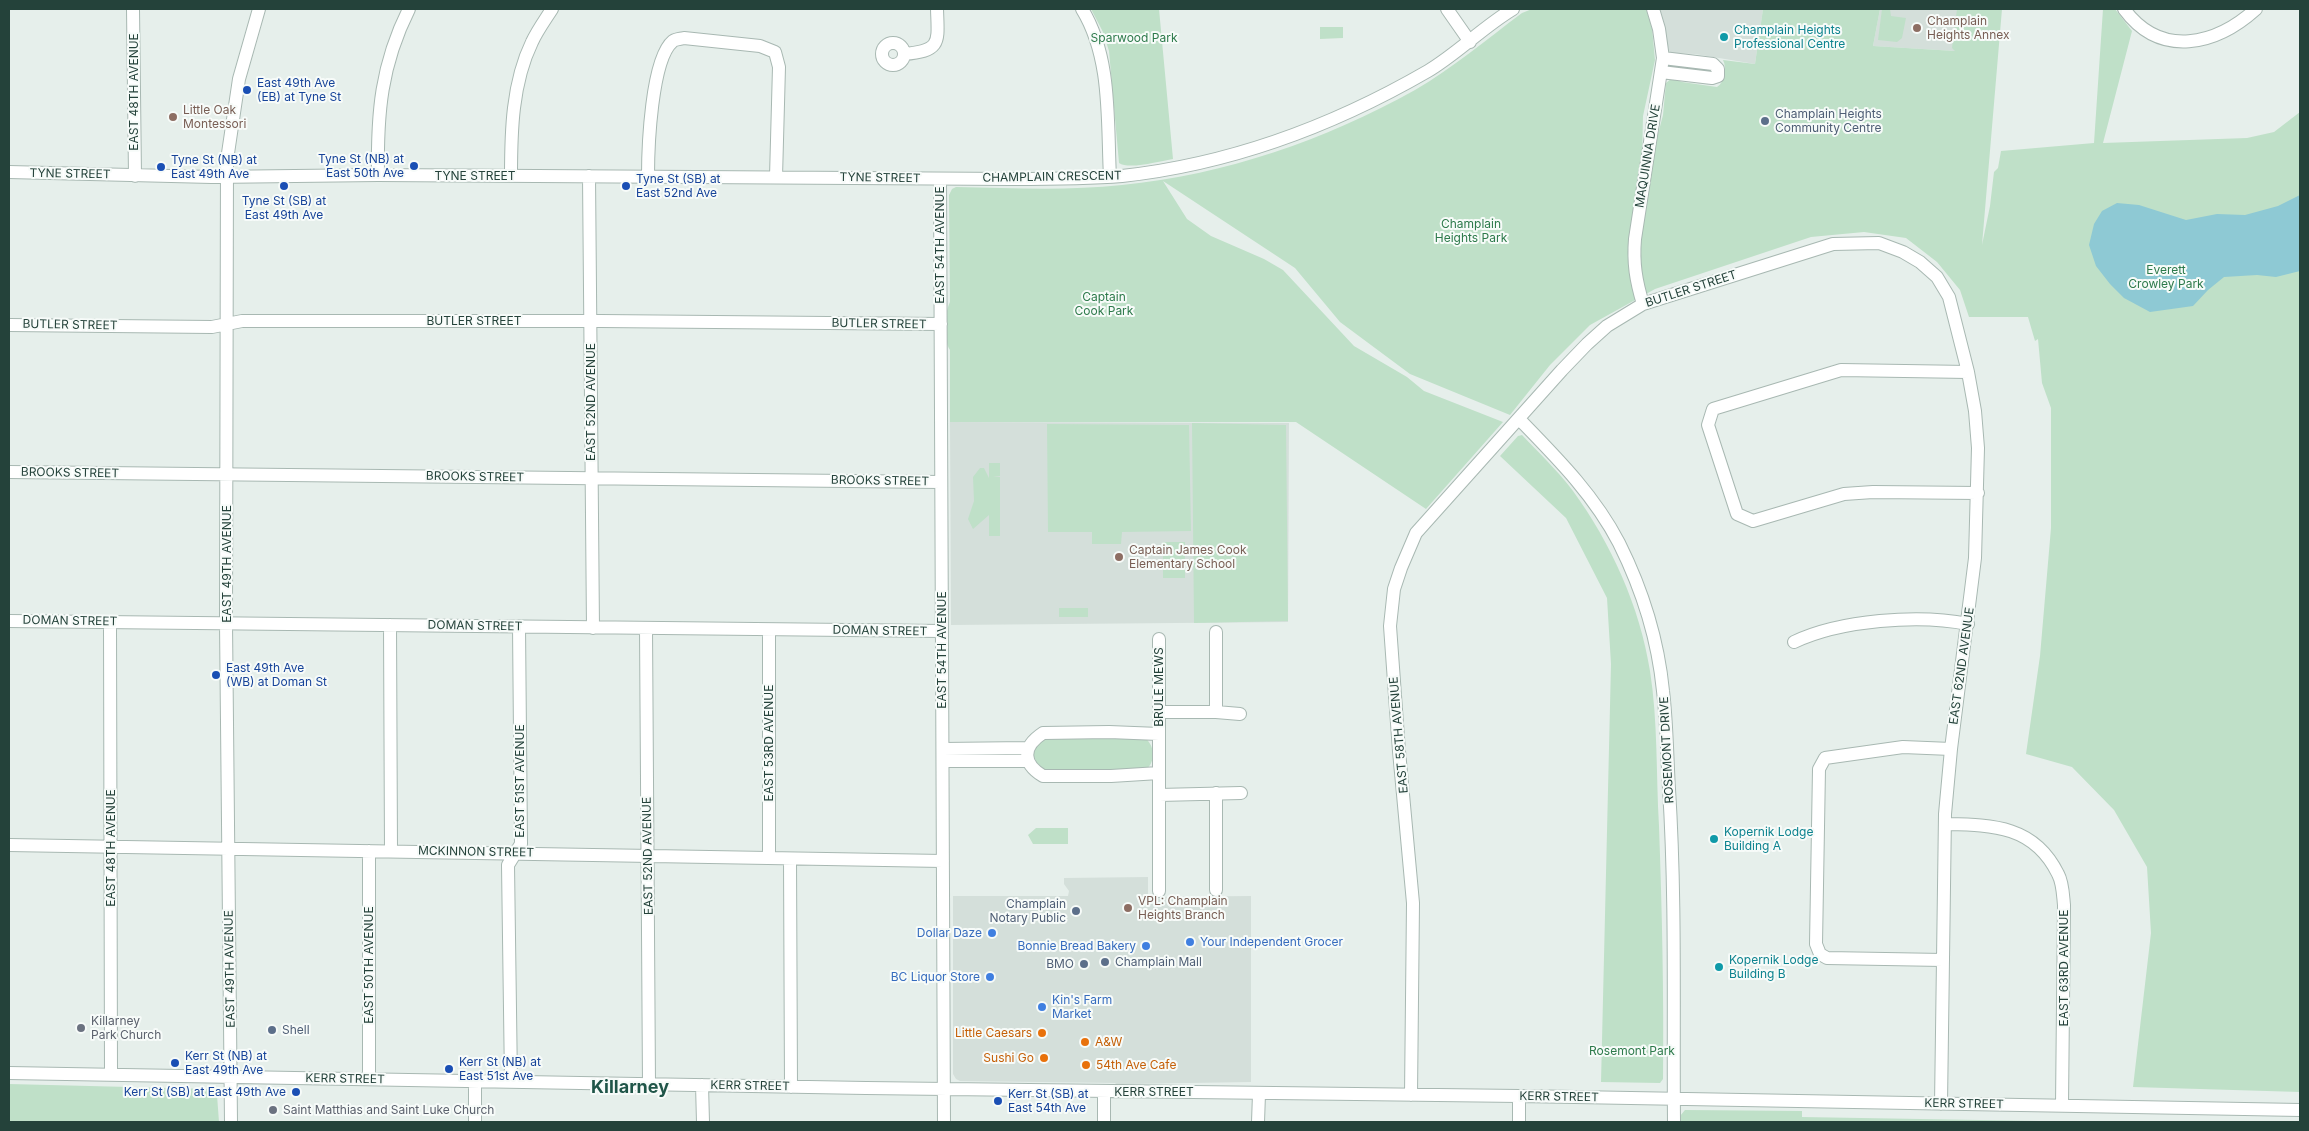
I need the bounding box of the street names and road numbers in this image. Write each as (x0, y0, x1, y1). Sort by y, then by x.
street label: EAST 48TH AVENUE (127, 33, 141, 151)
street label: MAQUINNA DRIVE (1633, 103, 1663, 209)
street label: TYNE STREET (29, 166, 111, 182)
street label: TYNE STREET (434, 169, 516, 183)
street label: CHAMPLAIN CRESCENT (982, 169, 1122, 185)
street label: TYNE STREET (839, 170, 921, 186)
street label: EAST 54TH AVENUE (933, 186, 947, 304)
street label: BUTLER STREET (1644, 267, 1738, 311)
street label: BUTLER STREET (427, 314, 521, 328)
street label: BUTLER STREET (831, 316, 927, 332)
street label: BUTLER STREET (22, 317, 118, 333)
street label: EAST 52ND AVENUE (584, 343, 598, 461)
street label: BROOKS STREET (21, 465, 119, 481)
street label: BROOKS STREET (426, 469, 524, 485)
street label: BROOKS STREET (831, 473, 929, 489)
street label: EAST 49TH AVENUE (220, 505, 234, 623)
street label: EAST 54TH AVENUE (935, 591, 949, 709)
street label: EAST 62ND AVENUE (1947, 606, 1977, 726)
street label: DOMAN STREET (23, 613, 117, 629)
street label: DOMAN STREET (428, 618, 522, 634)
street label: DOMAN STREET (833, 623, 927, 639)
street label: BRULE MEWS (1152, 647, 1166, 727)
street label: EAST 58TH AVENUE (1387, 676, 1411, 794)
street label: EAST 53RD AVENUE (762, 685, 776, 801)
street label: ROSEMONT DRIVE (1657, 696, 1677, 804)
street label: EAST 51ST AVENUE (513, 724, 527, 838)
street label: EAST 48TH AVENUE (104, 789, 118, 907)
street label: EAST 52ND AVENUE (640, 797, 656, 915)
street label: MCKINNON STREET (418, 844, 534, 860)
street label: EAST 50TH AVENUE (362, 906, 376, 1024)
street label: EAST 63RD AVENUE (2057, 909, 2071, 1027)
street label: EAST 49TH AVENUE (222, 910, 238, 1028)
street label: KERR STREET (305, 1071, 385, 1087)
street label: KERR STREET (710, 1078, 790, 1094)
street label: KERR STREET (1114, 1085, 1194, 1099)
street label: KERR STREET (1519, 1089, 1599, 1105)
street label: KERR STREET (1924, 1096, 2004, 1112)

